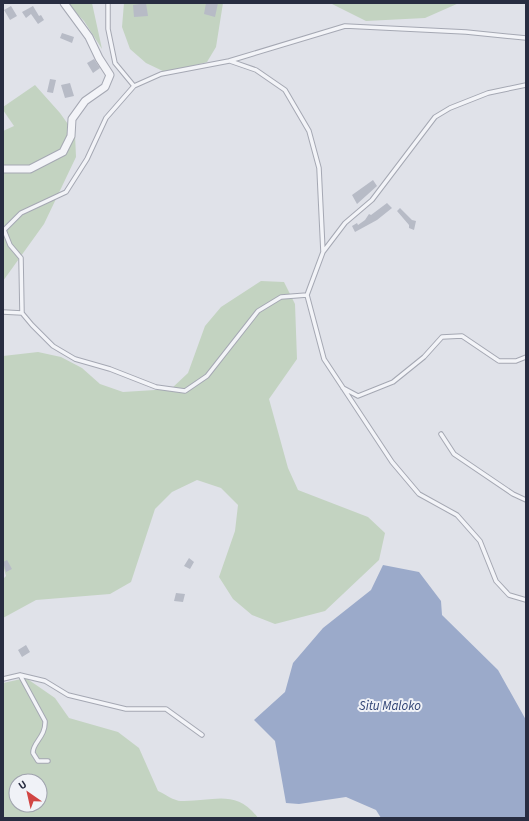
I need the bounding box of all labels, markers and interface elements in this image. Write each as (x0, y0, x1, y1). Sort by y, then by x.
water label: Situ Maloko (359, 697, 421, 715)
north arrow (8, 773, 48, 813)
text: U (15, 777, 30, 793)

